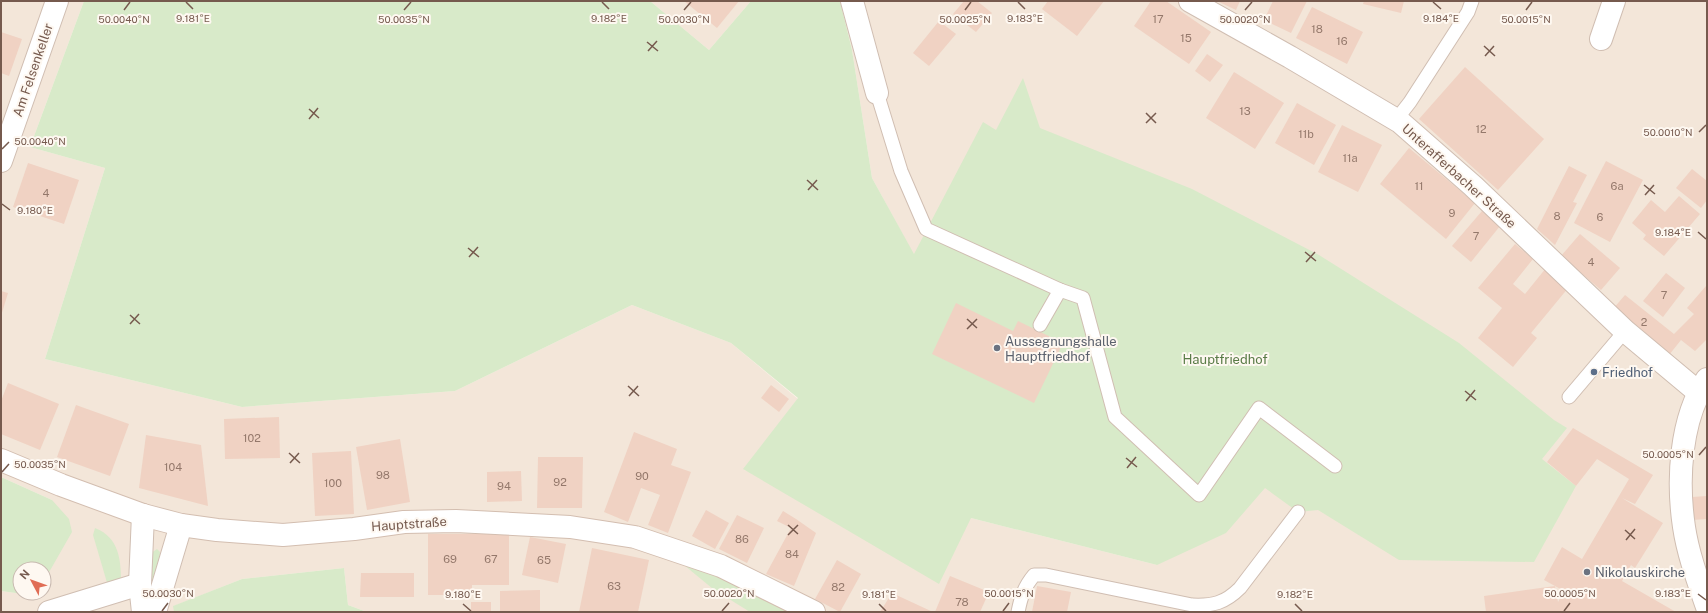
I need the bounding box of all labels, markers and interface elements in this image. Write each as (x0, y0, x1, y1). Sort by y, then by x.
text: 9.181°E (176, 12, 210, 24)
text: 9.182°E (591, 12, 627, 24)
text: 9.183°E (1007, 12, 1043, 24)
text: 9.184°E (1423, 12, 1459, 24)
text: 50.0040°N (98, 13, 150, 25)
text: 50.0035°N (378, 13, 430, 25)
text: 50.0030°N (658, 13, 710, 25)
text: 50.0025°N (939, 13, 991, 25)
house number: 17 (1152, 13, 1164, 25)
text: 50.0020°N (1219, 13, 1271, 25)
text: 50.0015°N (1501, 13, 1551, 25)
street label: Am Felsenkeller (10, 21, 56, 119)
house number: 18 (1311, 23, 1323, 35)
house number: 15 (1180, 32, 1192, 44)
house number: 16 (1336, 35, 1348, 47)
house number: 13 (1239, 105, 1251, 117)
street label: Unterafferbacher Straße (1399, 121, 1519, 231)
house number: 12 (1475, 123, 1487, 135)
text: 50.0010°N (1643, 126, 1693, 138)
house number: 11b (1298, 128, 1314, 140)
text: 50.0040°N (14, 135, 66, 147)
house number: 11a (1342, 152, 1358, 164)
house number: 11 (1415, 180, 1423, 192)
house number: 6a (1611, 180, 1623, 192)
house number: 4 (43, 187, 50, 199)
text: 9.180°E (17, 204, 53, 216)
house number: 9 (1449, 207, 1456, 219)
house number: 8 (1553, 210, 1561, 222)
house number: 6 (1597, 211, 1604, 223)
text: 9.184°E (1655, 226, 1691, 238)
house number: 7 (1473, 230, 1480, 242)
house number: 4 (1588, 256, 1595, 268)
house number: 7 (1661, 289, 1668, 301)
house number: 2 (1641, 316, 1648, 328)
place label: Aussegnungshalle Hauptfriedhof (1005, 334, 1117, 364)
marker: Aussegnungshalle Hauptfriedhof (992, 343, 1002, 353)
park label: Hauptfriedhof (1182, 352, 1268, 367)
place label: Friedhof (1602, 365, 1653, 380)
marker: Friedhof (1589, 367, 1599, 377)
house number: 102 (243, 432, 261, 444)
text: 50.0005°N (1642, 448, 1694, 460)
text: 50.0035°N (14, 458, 66, 470)
house number: 104 (164, 461, 182, 473)
house number: 98 (376, 469, 390, 481)
house number: 90 (635, 470, 649, 482)
house number: 92 (553, 476, 567, 488)
house number: 100 (324, 477, 342, 489)
house number: 94 (497, 480, 511, 492)
street label: Hauptstraße (371, 514, 447, 534)
house number: 86 (735, 533, 749, 545)
house number: 84 (785, 548, 799, 560)
house number: 69 (443, 553, 457, 565)
house number: 67 (484, 553, 498, 565)
house number: 65 (537, 554, 551, 566)
north arrow (12, 561, 52, 601)
place label: Nikolauskirche (1595, 565, 1685, 580)
text: N (17, 567, 32, 582)
marker: Nikolauskirche (1582, 567, 1592, 577)
house number: 63 (607, 580, 621, 592)
house number: 82 (831, 581, 845, 593)
text: 50.0030°N (142, 587, 194, 599)
text: 50.0020°N (703, 587, 755, 599)
text: 50.0015°N (984, 587, 1034, 599)
text: 50.0005°N (1544, 587, 1596, 599)
text: 9.183°E (1655, 587, 1691, 599)
text: 9.180°E (445, 588, 481, 600)
text: 9.181°E (862, 588, 896, 600)
text: 9.182°E (1277, 588, 1313, 600)
house number: 78 (955, 596, 969, 608)

